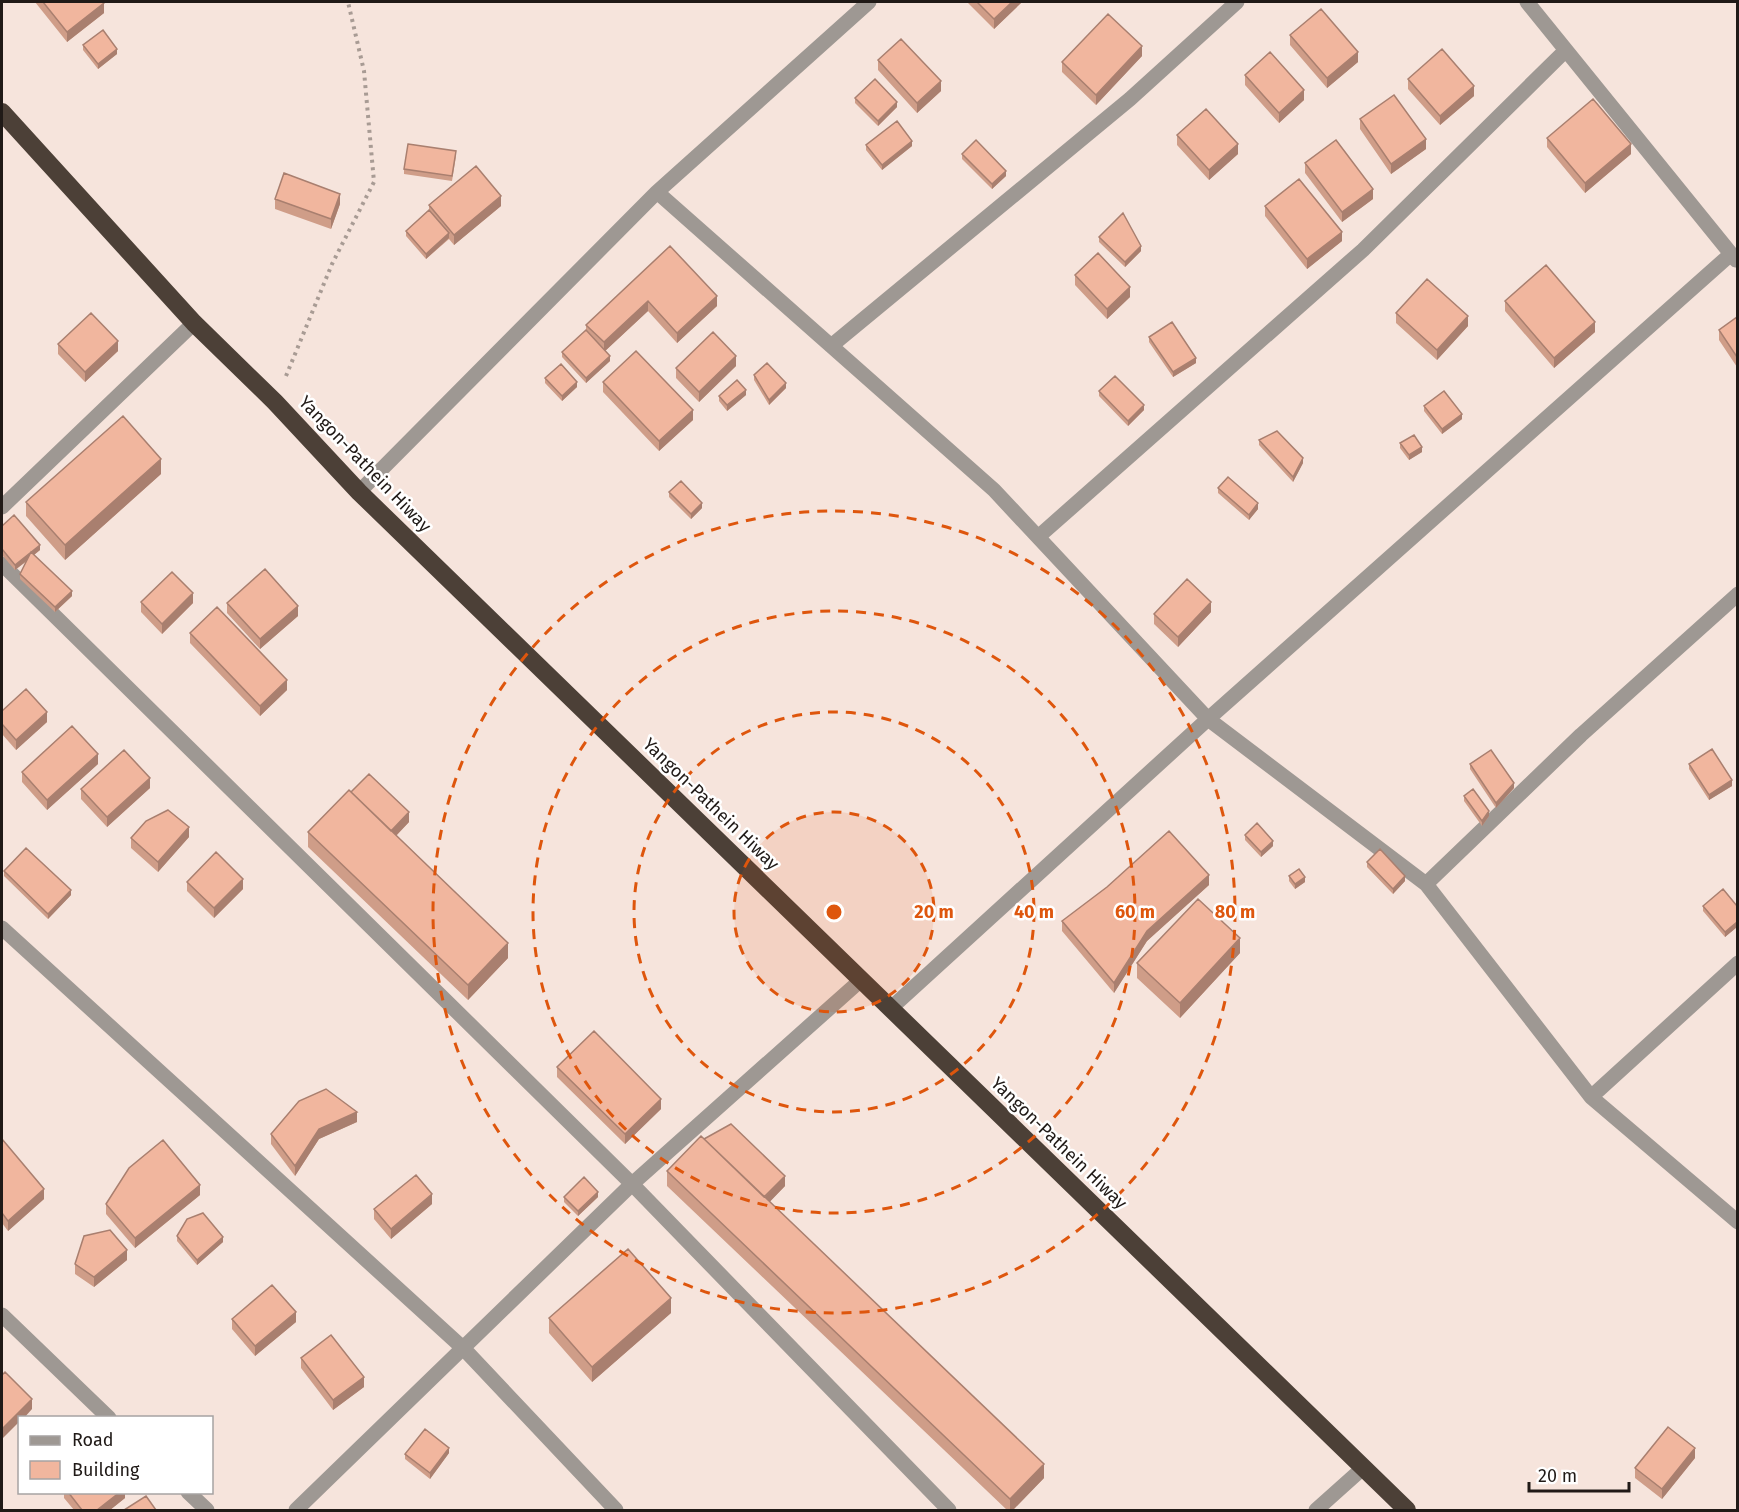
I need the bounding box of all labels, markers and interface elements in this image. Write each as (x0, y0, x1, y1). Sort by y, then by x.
street label: Yangon-Pathein Hiway (294, 391, 436, 537)
street label: Yangon-Pathein Hiway (638, 733, 784, 875)
text: 20 m (914, 901, 954, 923)
text: 40 m (1014, 901, 1054, 923)
text: 60 m (1115, 901, 1155, 923)
text: 80 m (1215, 901, 1255, 923)
centre of rings (824, 902, 844, 922)
street label: Yangon-Pathein Hiway (986, 1072, 1132, 1214)
legend (18, 1416, 213, 1494)
text: Road (72, 1429, 114, 1451)
scale bar (1529, 1455, 1630, 1493)
text: Building (72, 1459, 140, 1481)
text: 20 m (1538, 1465, 1577, 1487)

